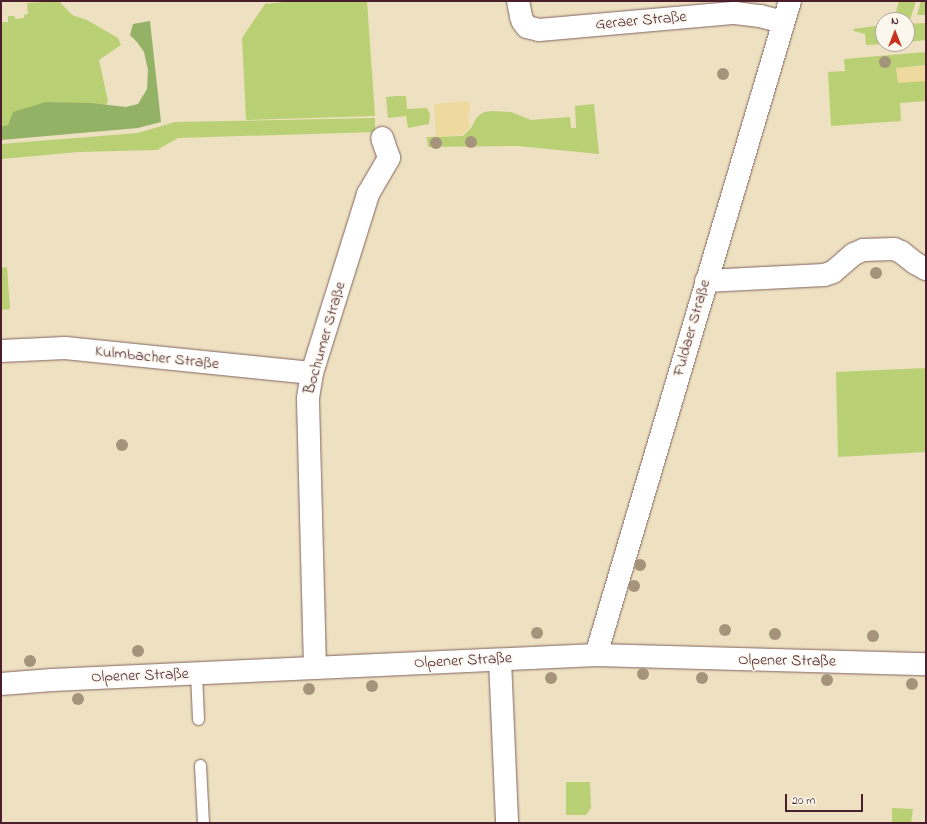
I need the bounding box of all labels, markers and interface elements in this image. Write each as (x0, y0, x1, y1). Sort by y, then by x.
street label: Geraer Straße (594, 7, 688, 35)
north arrow (875, 12, 915, 52)
text: N (891, 13, 899, 29)
street label: Fuldaer Straße (669, 277, 715, 379)
street label: Bochumer Straße (300, 279, 350, 397)
street label: Kulmbacher Straße (94, 342, 220, 374)
street label: Olpener Straße (414, 649, 512, 673)
street label: Olpener Straße (738, 651, 836, 671)
street label: Olpener Straße (91, 665, 189, 687)
scale bar (787, 786, 865, 812)
text: 20 m (792, 792, 815, 810)

